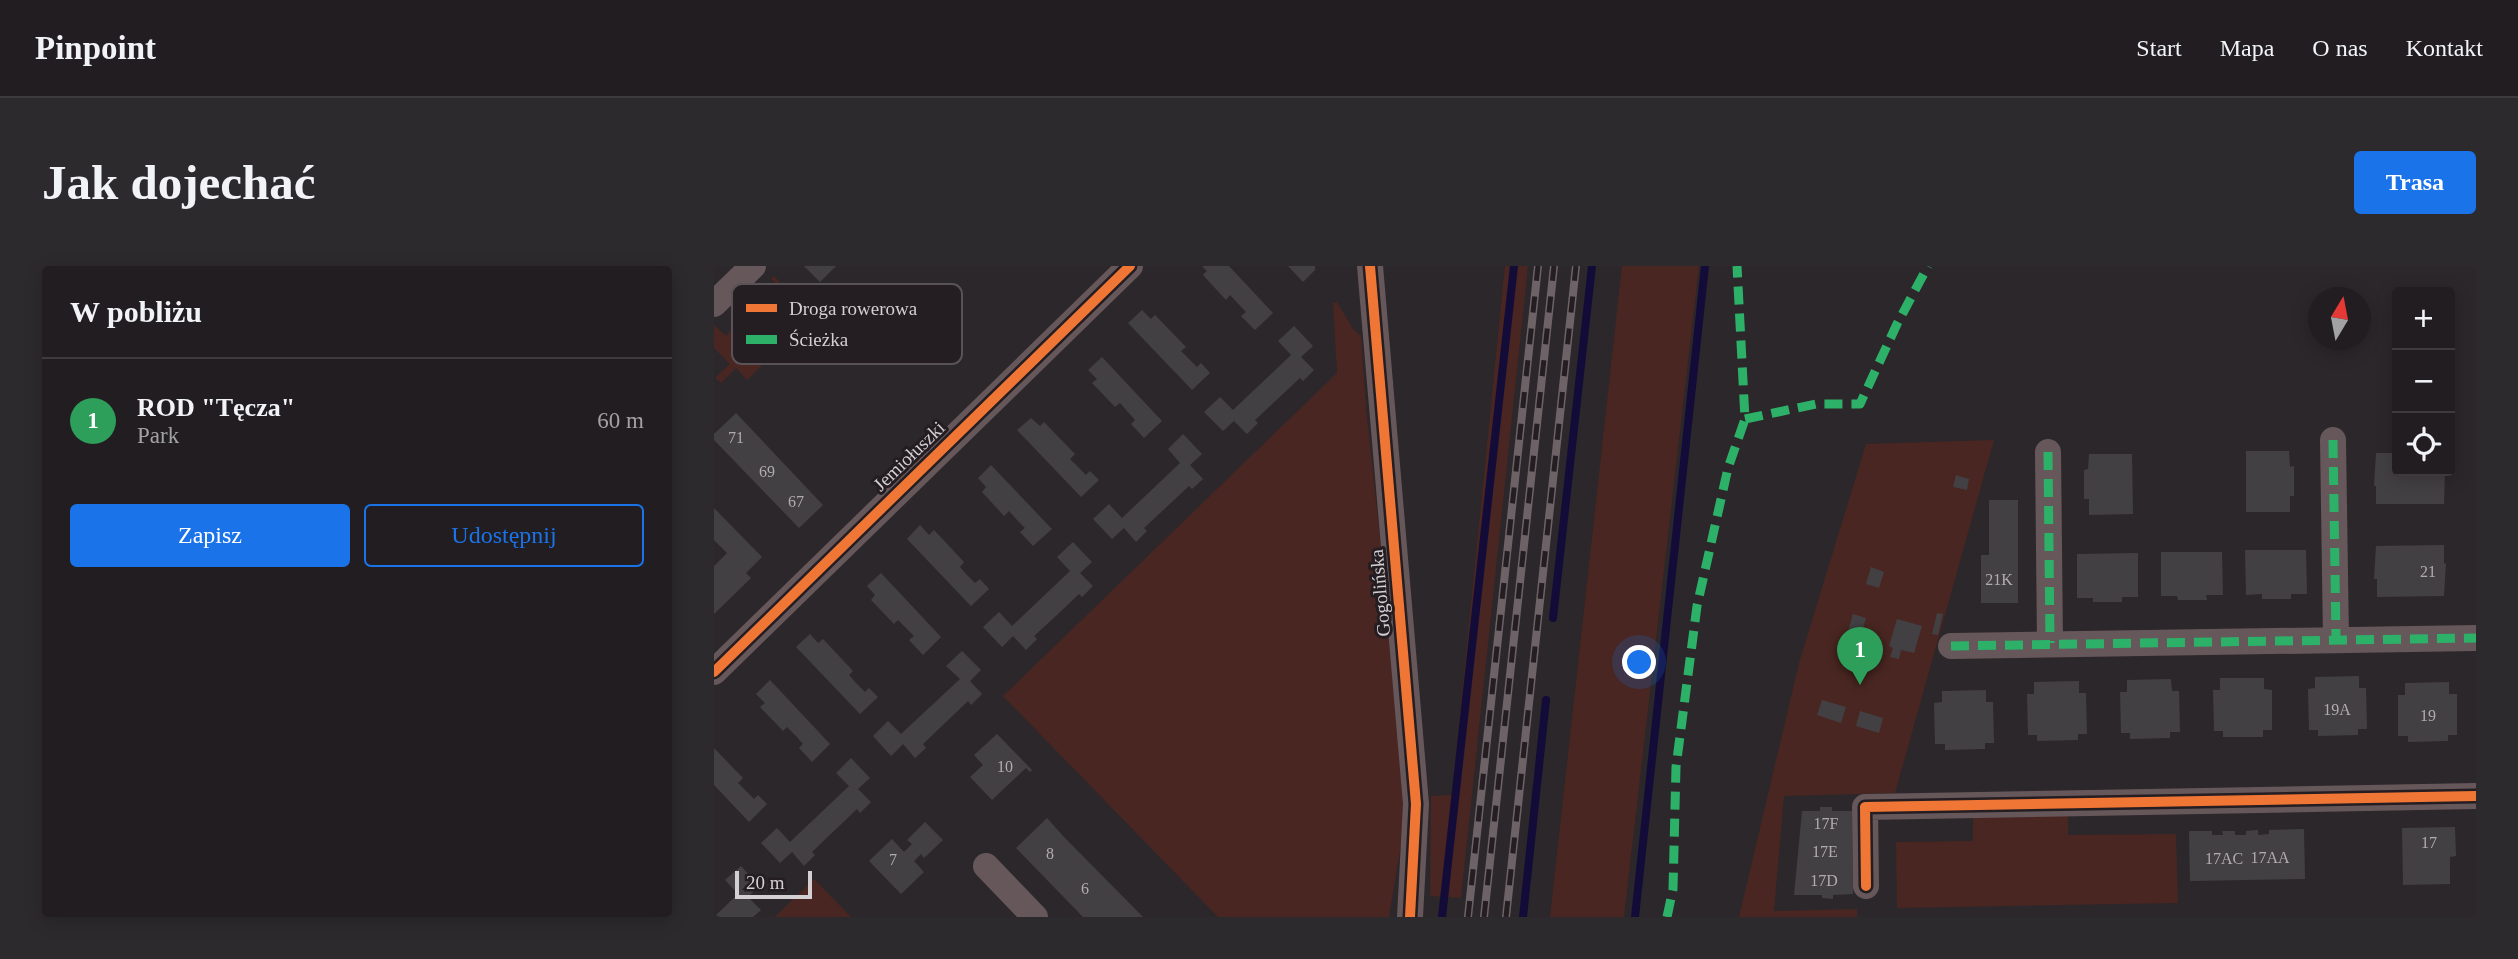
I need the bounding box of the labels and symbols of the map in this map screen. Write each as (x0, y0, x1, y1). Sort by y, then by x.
legend (732, 284, 962, 364)
north arrow (2308, 287, 2371, 350)
text: Droga rowerowa (789, 298, 918, 319)
text: Ścieżka (789, 329, 849, 350)
street label: Jemiołuszki (869, 417, 949, 495)
house number: 71 (728, 429, 744, 446)
house number: 69 (759, 463, 775, 480)
house number: 67 (788, 493, 804, 510)
street label: Gogolińska (1366, 548, 1394, 638)
house number: 21 (2420, 563, 2436, 580)
house number: 21K (1985, 571, 2013, 588)
pin: 1 (1837, 627, 1883, 685)
your location (1622, 645, 1656, 679)
house number: 19A (2323, 701, 2351, 718)
house number: 19 (2420, 707, 2436, 724)
house number: 10 (997, 758, 1013, 775)
house number: 17F (1814, 815, 1839, 832)
house number: 17 (2421, 834, 2437, 851)
house number: 17E (1812, 843, 1838, 860)
house number: 8 (1046, 845, 1054, 862)
house number: 17AA (2250, 849, 2290, 866)
house number: 17AC (2205, 850, 2243, 867)
house number: 7 (889, 851, 897, 868)
scale bar (735, 868, 812, 900)
house number: 17D (1810, 872, 1838, 889)
house number: 6 (1081, 880, 1089, 897)

